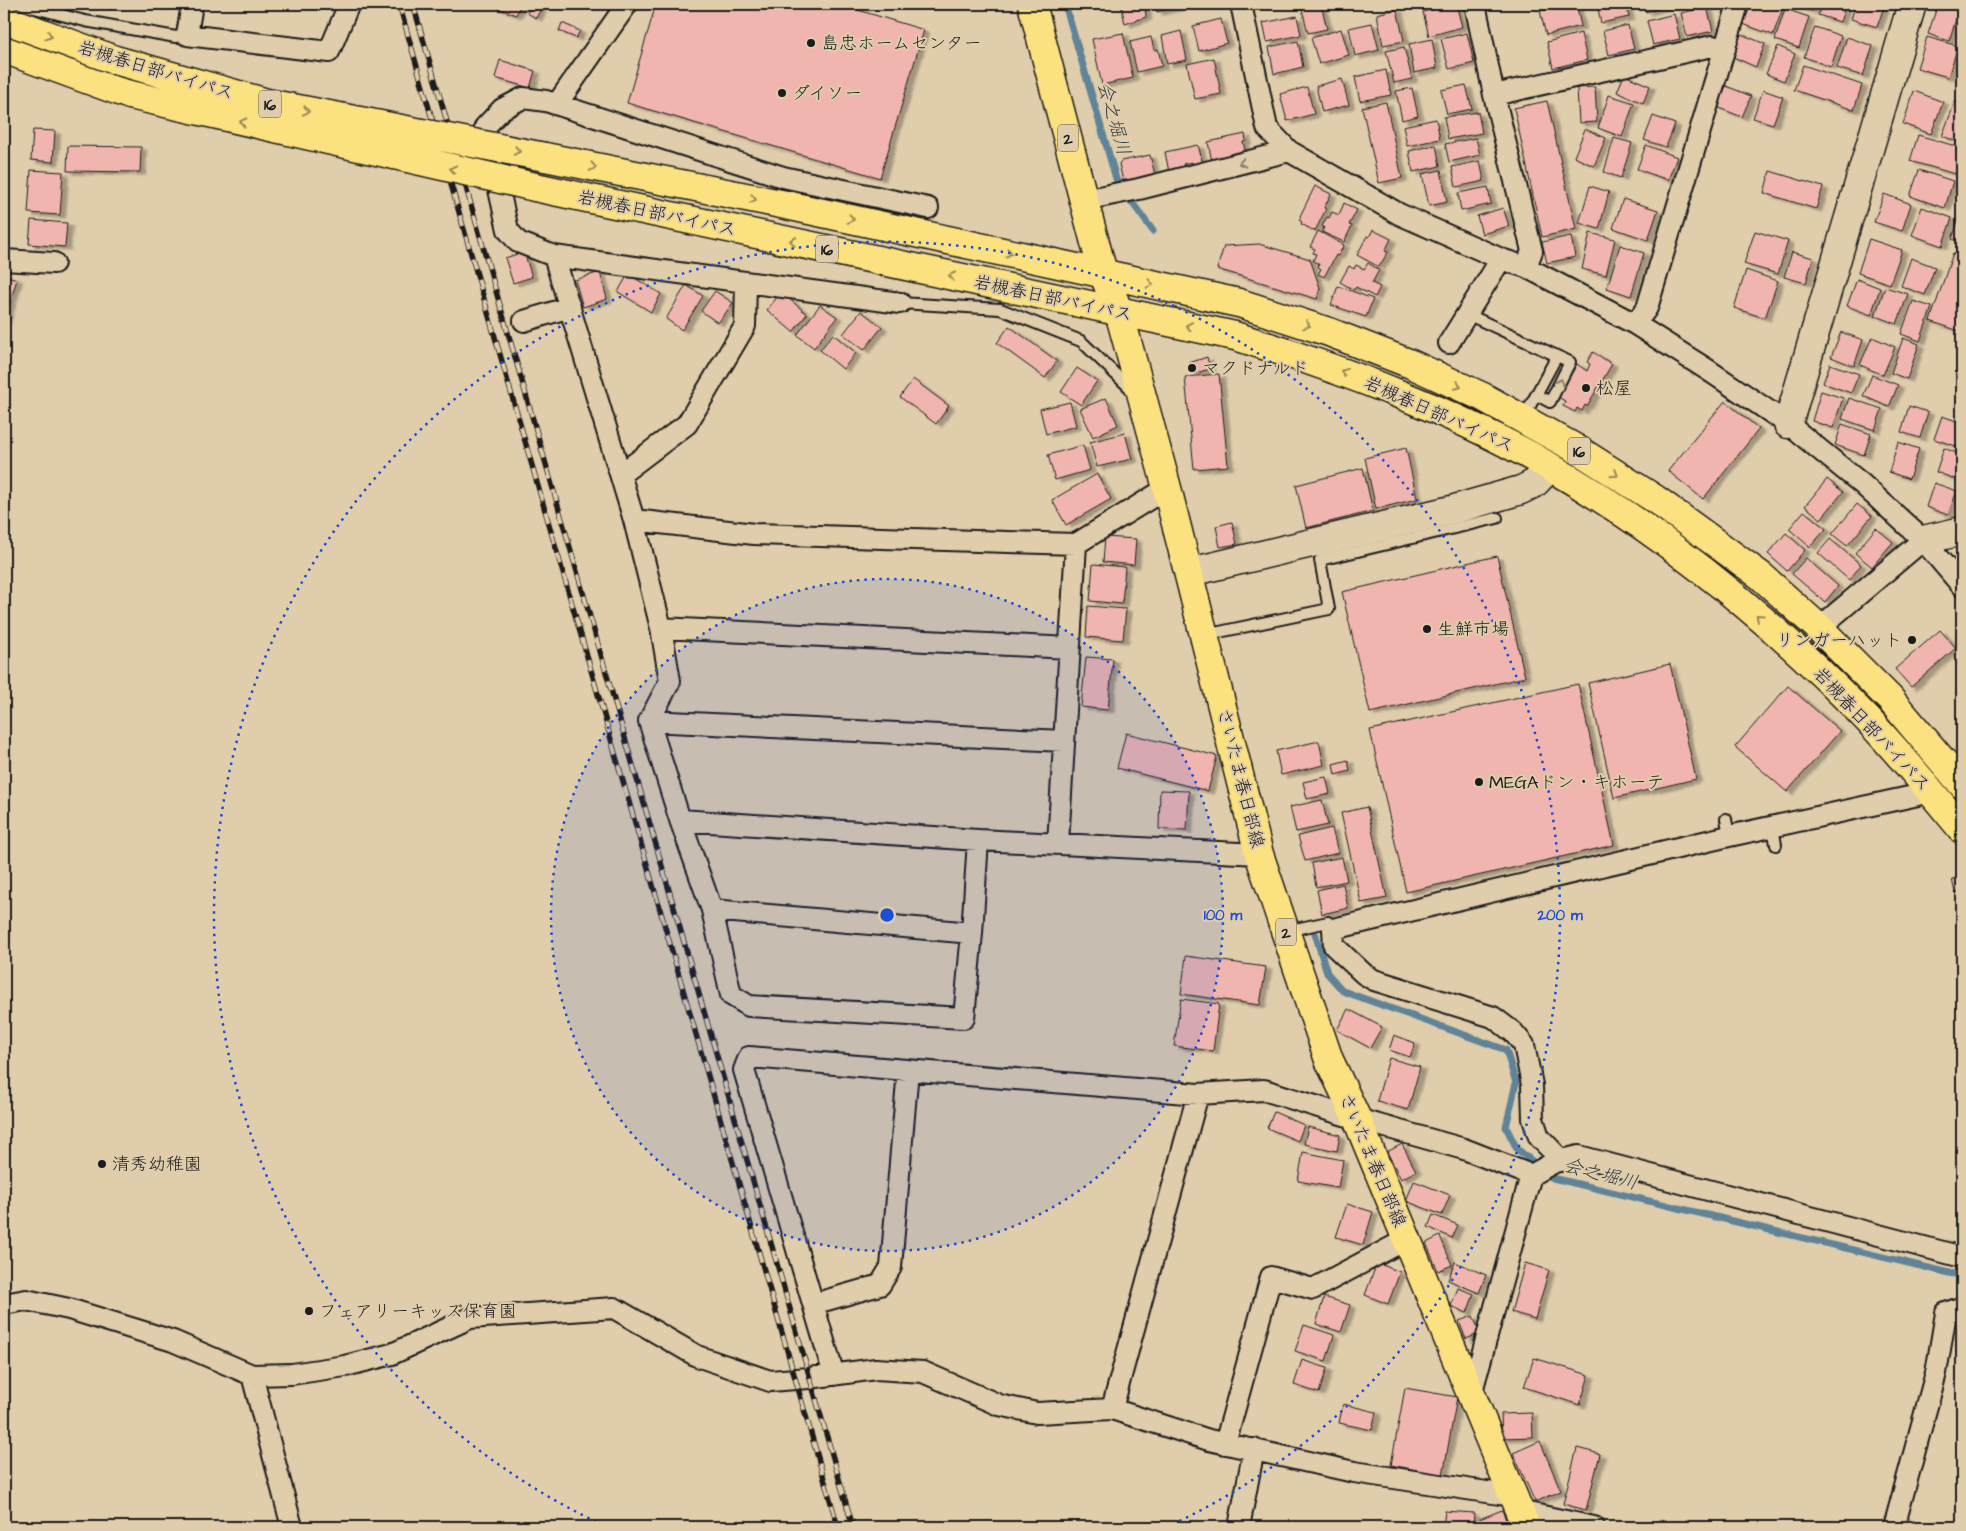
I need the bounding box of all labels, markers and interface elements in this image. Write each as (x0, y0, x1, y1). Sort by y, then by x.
one-way arrow (45, 30, 53, 40)
place label: 島忠ホームセンター (821, 31, 982, 56)
street label: 岩槻春日部バイパス (75, 35, 237, 106)
marker: 島忠ホームセンター (805, 37, 817, 49)
water label: 会之堀川 (1090, 78, 1137, 159)
place label: ダイソー (792, 81, 862, 106)
marker: ダイソー (776, 87, 788, 99)
road number: 16 (259, 90, 281, 118)
one-way arrow (302, 105, 310, 115)
one-way arrow (239, 117, 248, 128)
road number: 2 (1058, 125, 1078, 152)
one-way arrow (513, 146, 521, 156)
one-way arrow (1237, 157, 1246, 168)
one-way arrow (589, 161, 598, 171)
one-way arrow (449, 164, 458, 175)
street label: 岩槻春日部バイパス (575, 184, 739, 243)
one-way arrow (748, 193, 757, 203)
one-way arrow (846, 213, 855, 224)
road number: 16 (816, 235, 838, 262)
one-way arrow (789, 237, 797, 247)
one-way arrow (1005, 247, 1014, 258)
street label: 岩槻春日部バイパス (971, 269, 1135, 328)
one-way arrow (947, 271, 956, 282)
one-way arrow (1146, 278, 1155, 289)
one-way arrow (1303, 320, 1311, 330)
one-way arrow (1184, 321, 1193, 332)
place label: マクドナルド (1202, 356, 1309, 381)
marker: マクドナルド (1186, 362, 1198, 374)
one-way arrow (1340, 368, 1349, 379)
street label: 岩槻春日部バイパス (1360, 370, 1518, 459)
place label: 松屋 (1596, 376, 1632, 401)
one-way arrow (1554, 378, 1564, 387)
one-way arrow (1453, 379, 1462, 390)
marker: 松屋 (1580, 382, 1592, 394)
road number: 16 (1568, 438, 1590, 464)
one-way arrow (1609, 467, 1618, 477)
one-way arrow (1756, 614, 1765, 623)
place label: 生鮮市場 (1437, 617, 1509, 642)
marker: 生鮮市場 (1421, 623, 1433, 635)
place label: リンガーハット (1776, 628, 1902, 653)
marker: リンガーハット (1906, 634, 1918, 646)
street label: 岩槻春日部バイパス (1807, 662, 1936, 797)
street label: さいたま春日部線 (1211, 706, 1270, 851)
place label: MEGAドン・キホーテ (1489, 770, 1665, 795)
marker: MEGAドン・キホーテ (1473, 776, 1485, 788)
text: 100 m (1204, 905, 1243, 926)
text: 200 m (1536, 905, 1583, 926)
centre of rings (878, 906, 896, 924)
road number: 2 (1276, 919, 1296, 946)
street label: さいたま春日部線 (1333, 1089, 1412, 1231)
place label: 清秀幼稚園 (112, 1152, 202, 1177)
water label: 会之堀川 (1560, 1152, 1641, 1197)
marker: 清秀幼稚園 (96, 1158, 108, 1170)
place label: フェアリーキッズ保育園 (319, 1299, 517, 1324)
marker: フェアリーキッズ保育園 (303, 1305, 315, 1317)

